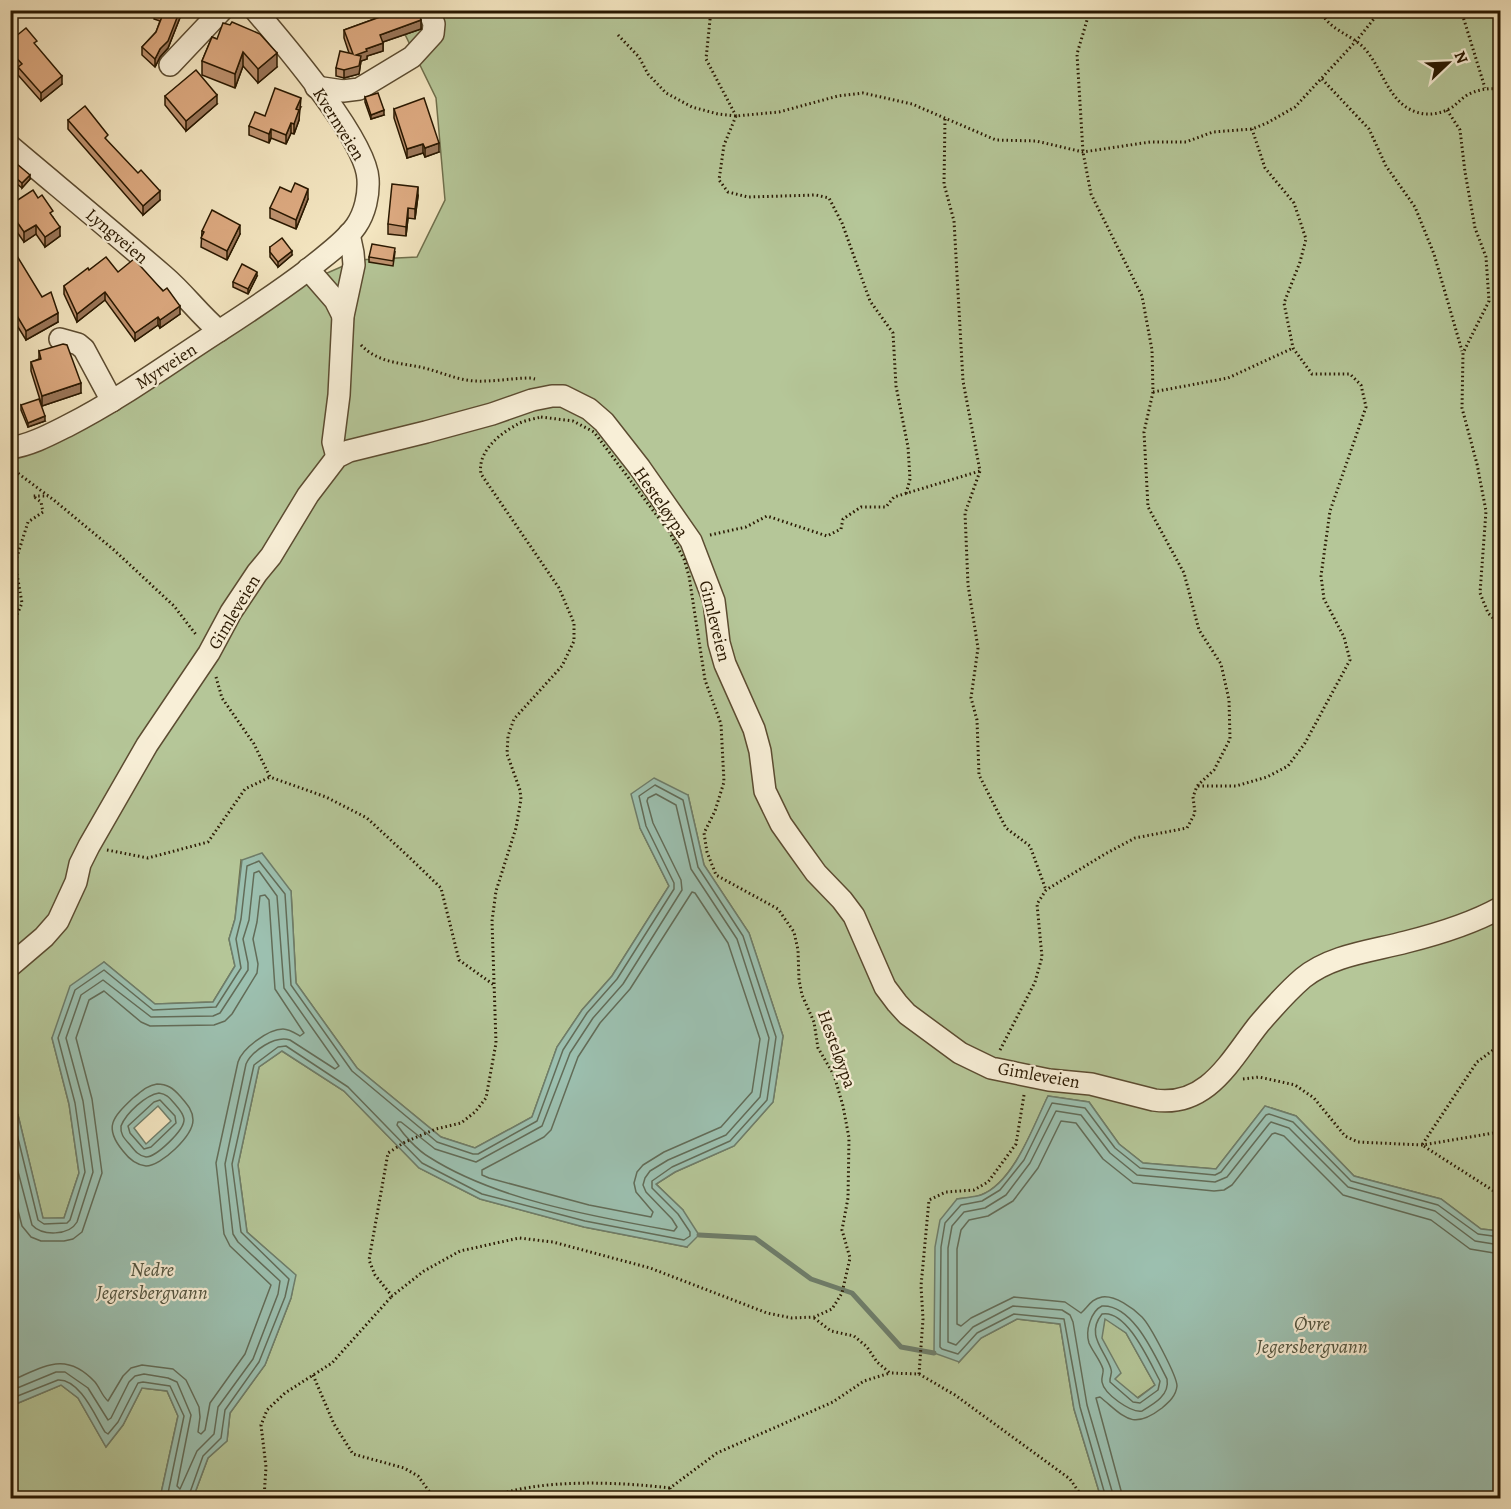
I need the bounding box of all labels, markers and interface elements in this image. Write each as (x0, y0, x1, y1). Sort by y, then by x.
north arrow (1418, 33, 1478, 93)
text: N (1448, 48, 1473, 68)
street label: Kvernveien (307, 83, 371, 165)
street label: Lyngveien (81, 203, 153, 269)
street label: Myrveien (131, 337, 202, 395)
street label: Hesteløypa (628, 462, 695, 543)
street label: Gimleveien (202, 570, 266, 654)
street label: Gimleveien (693, 578, 737, 664)
street label: Hesteløypa (812, 1007, 862, 1092)
street label: Gimleveien (996, 1056, 1082, 1094)
water label: Nedre Jegersbergvann (95, 1256, 208, 1306)
water label: Øvre Jegersbergvann (1255, 1310, 1368, 1360)

